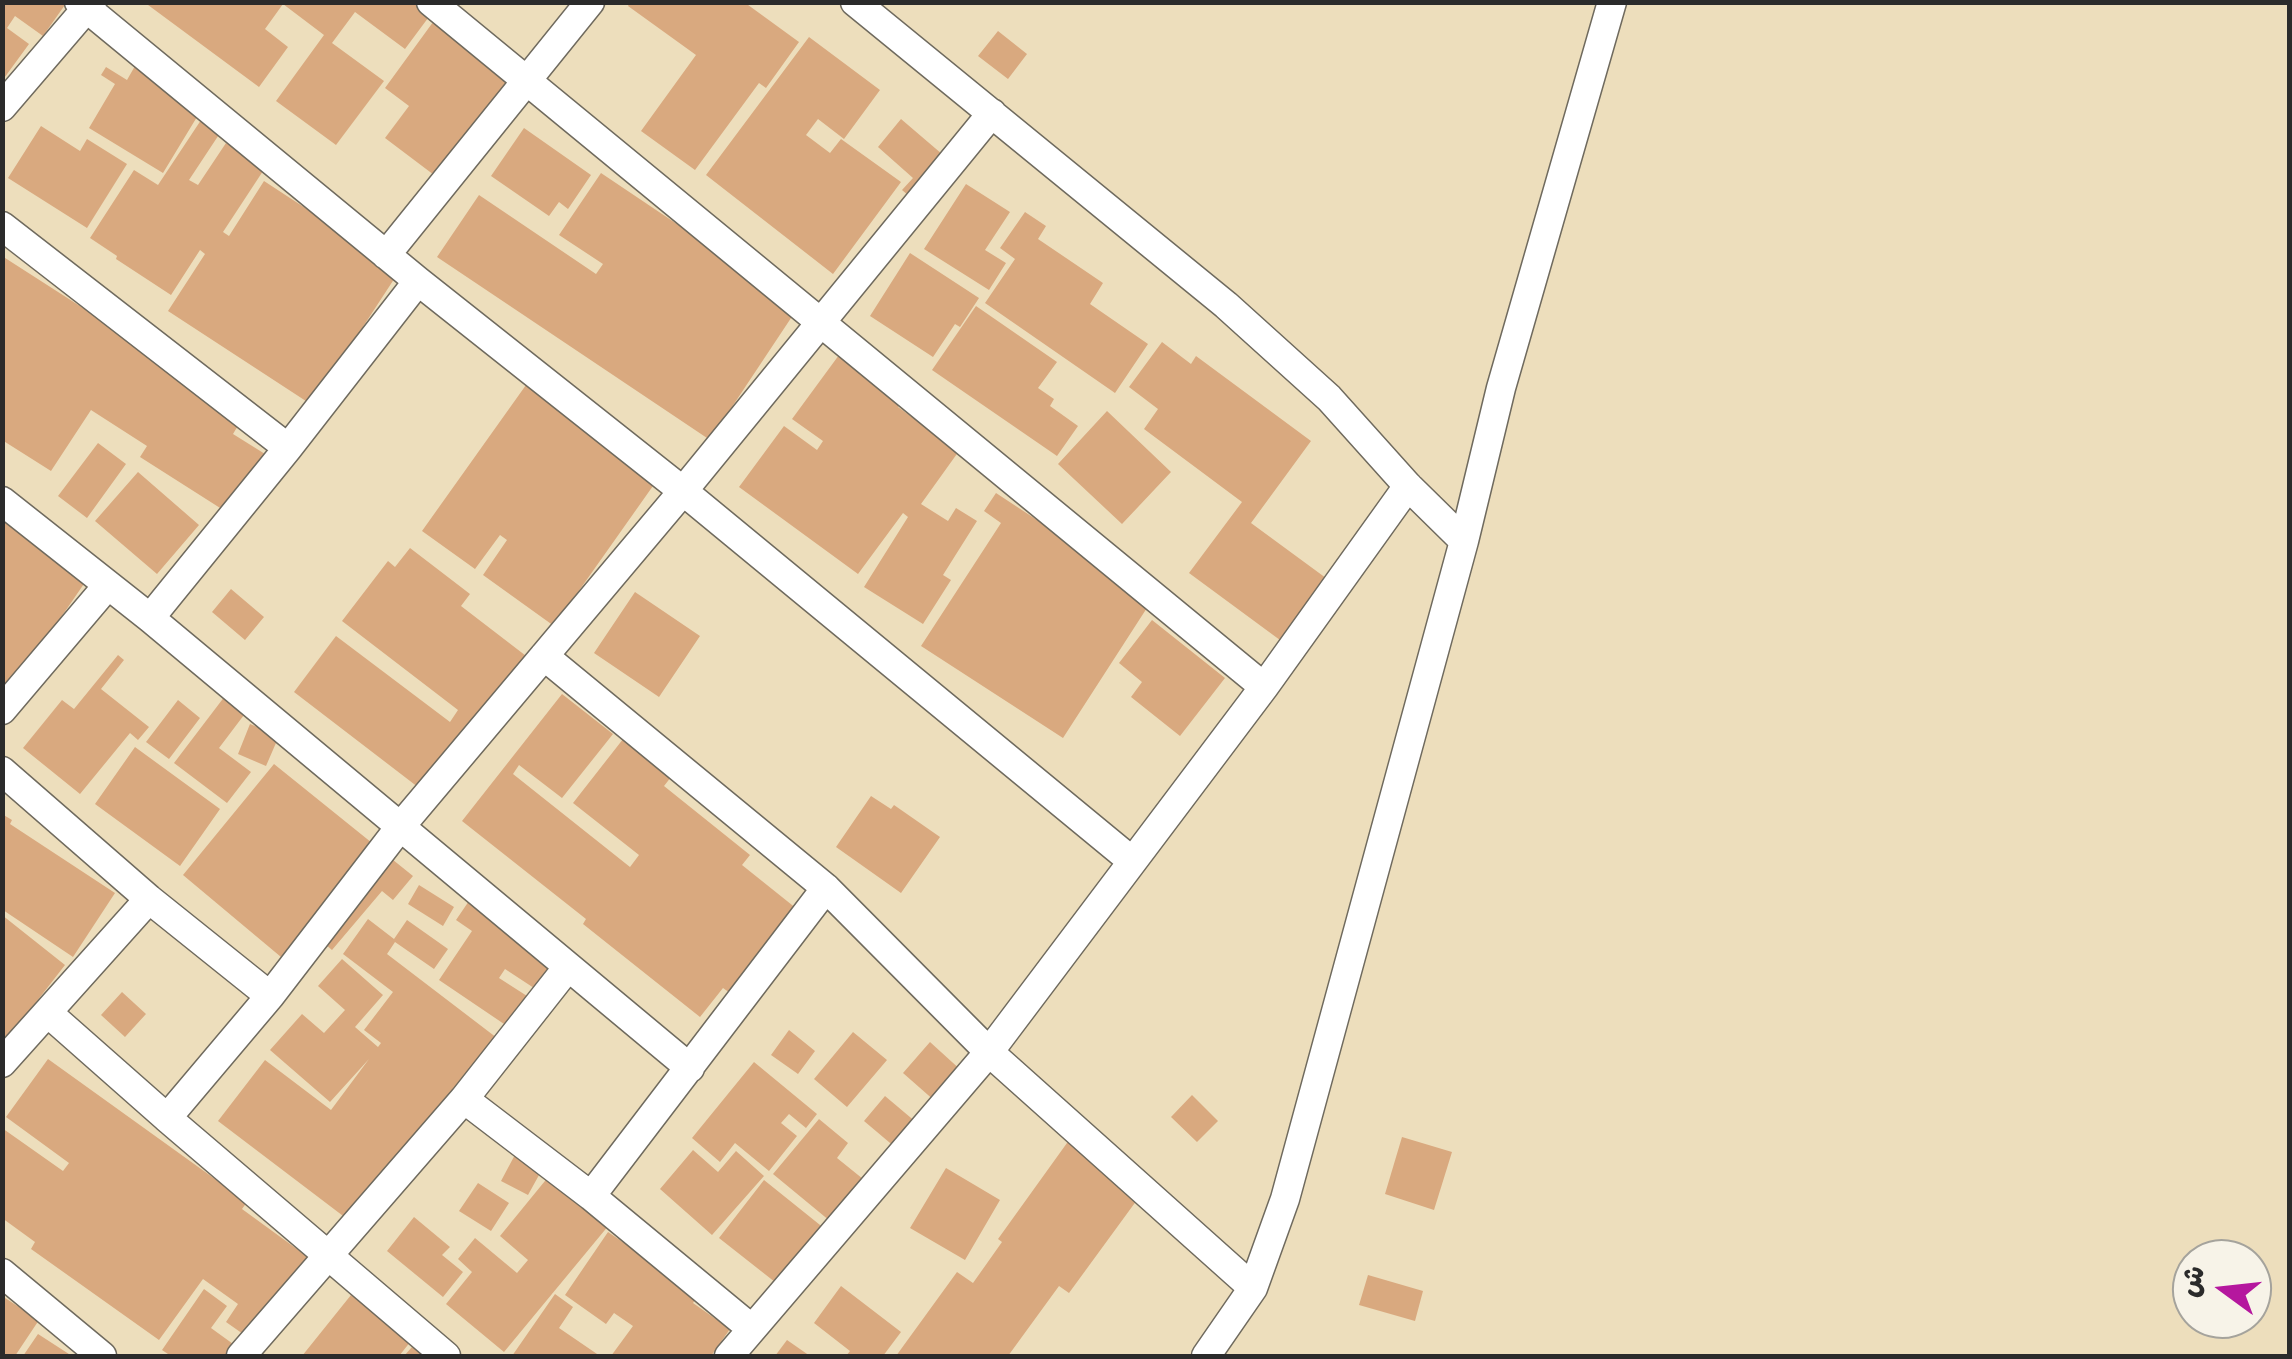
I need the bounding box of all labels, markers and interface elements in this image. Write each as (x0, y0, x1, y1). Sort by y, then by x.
north arrow (2172, 1239, 2272, 1339)
text: ش (2171, 1261, 2218, 1302)

